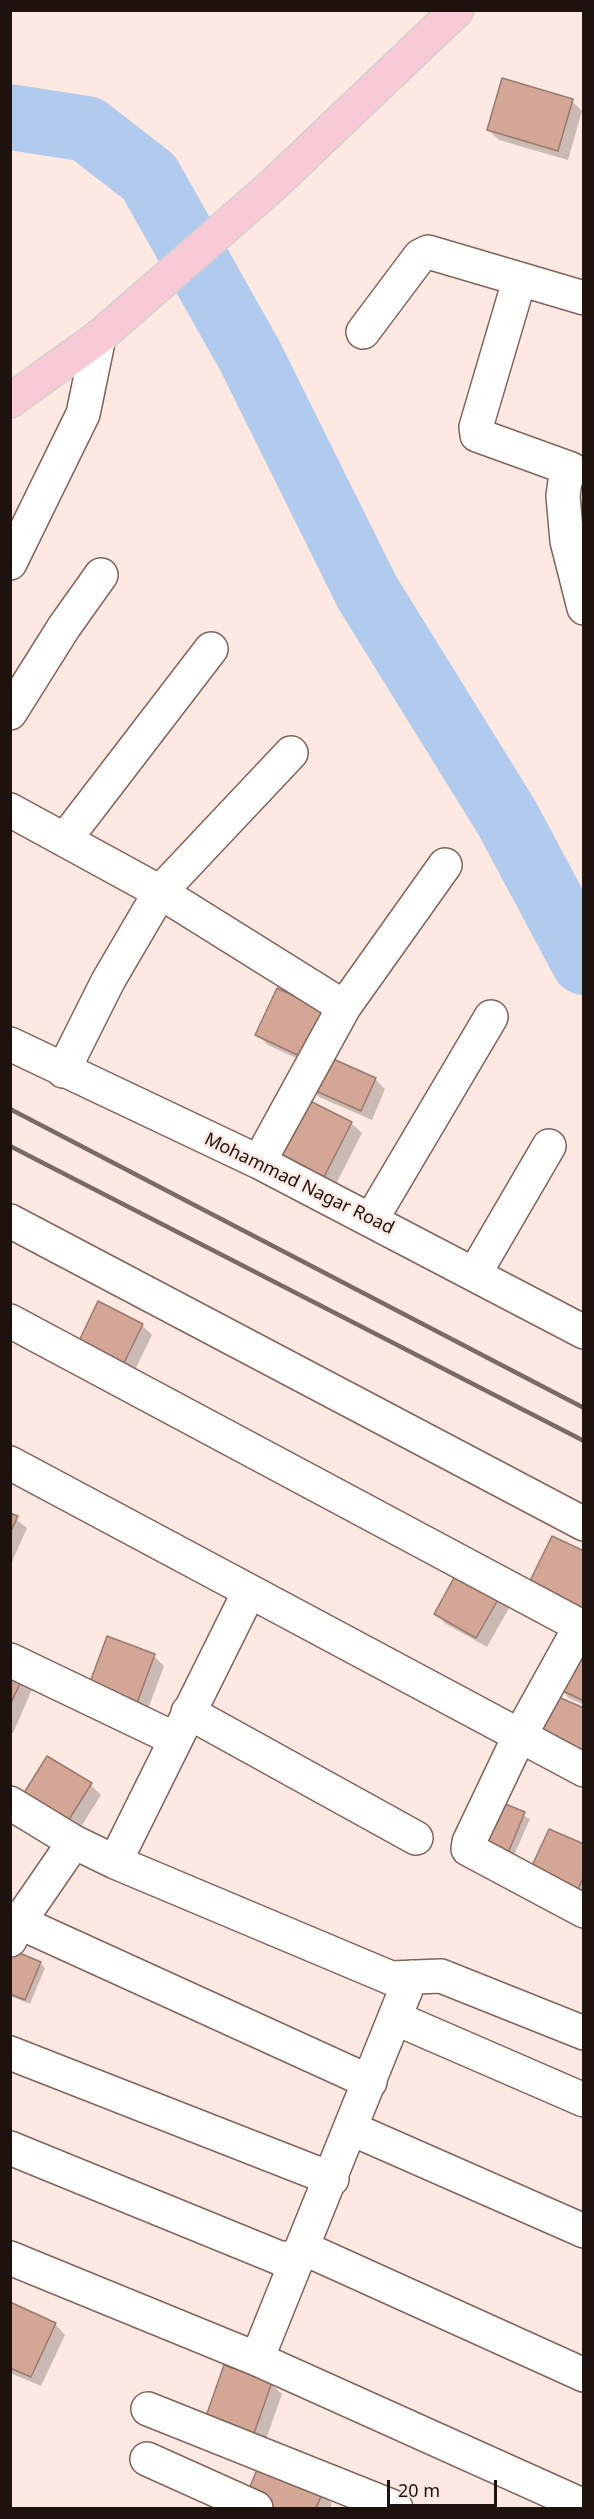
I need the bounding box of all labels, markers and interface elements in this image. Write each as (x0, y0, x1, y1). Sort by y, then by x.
street label: Mohammad Nagar Road (201, 1129, 397, 1239)
scale bar (390, 2468, 500, 2506)
text: 20 m (398, 2478, 440, 2502)

